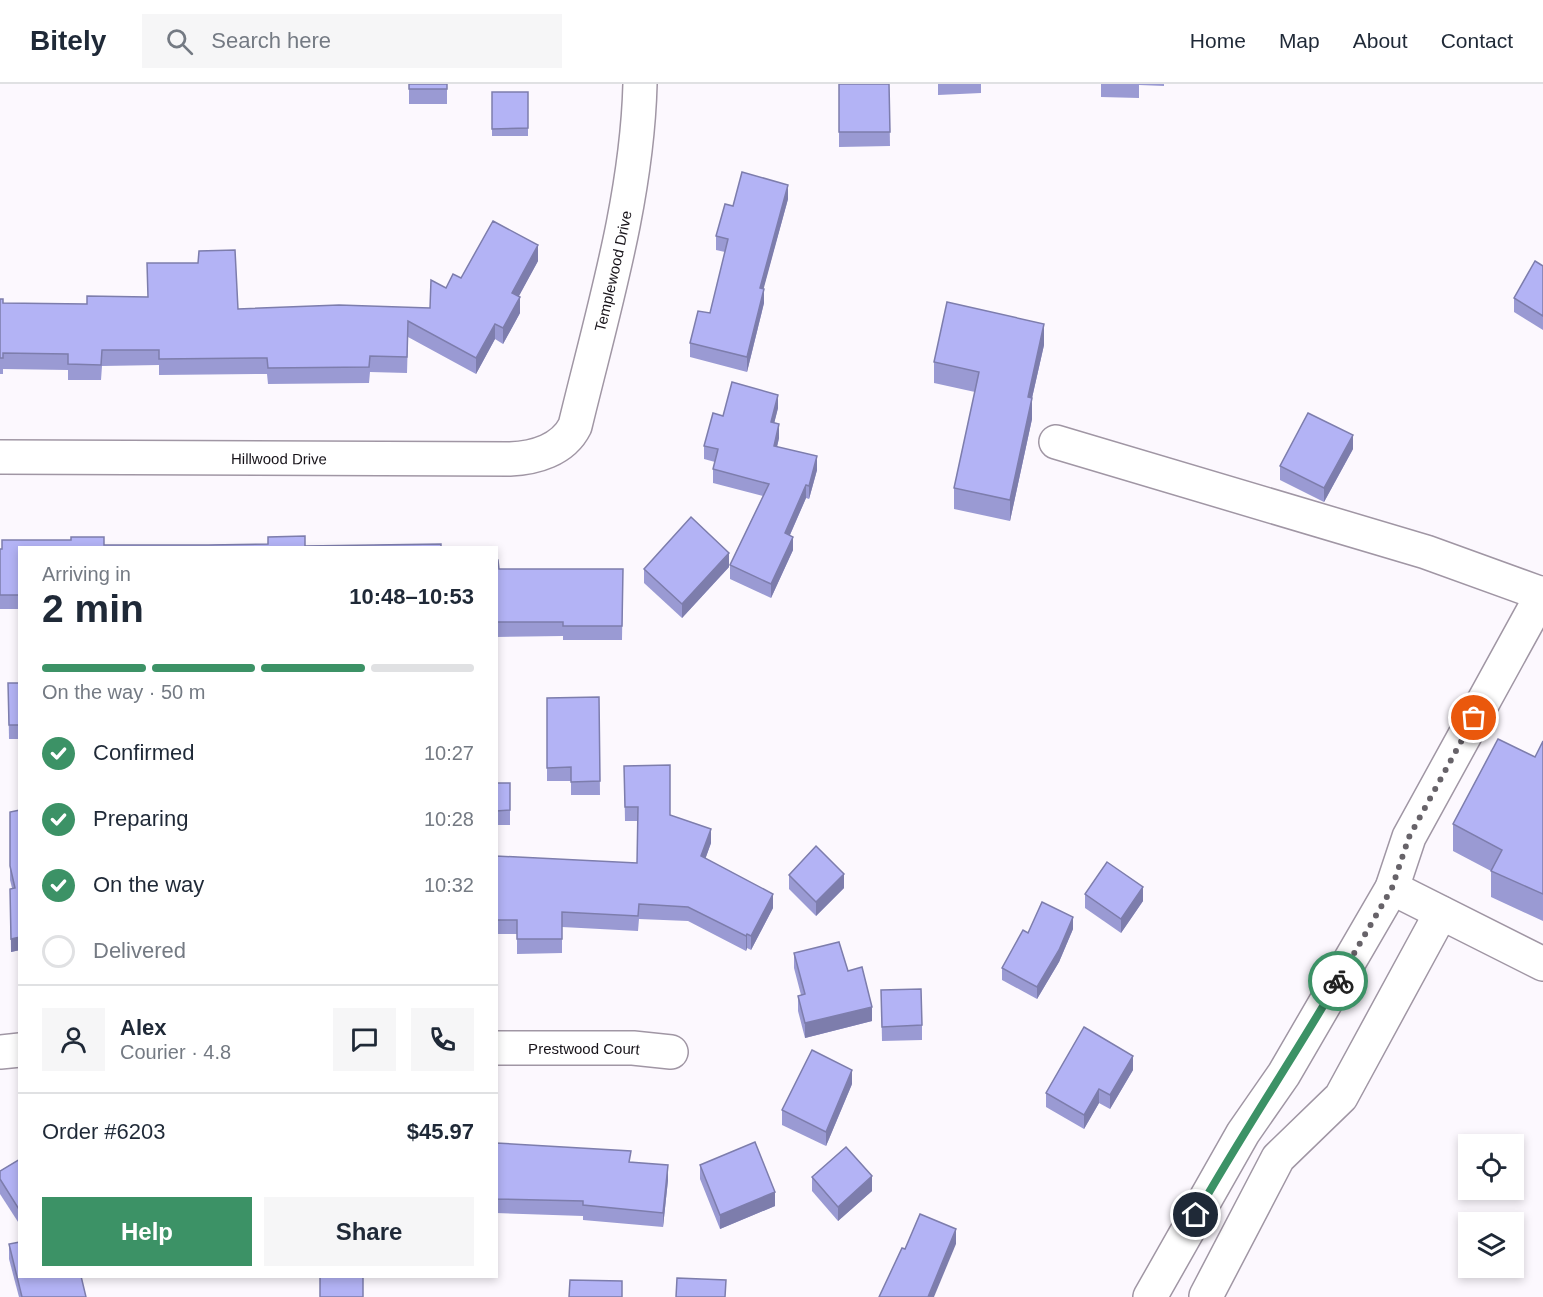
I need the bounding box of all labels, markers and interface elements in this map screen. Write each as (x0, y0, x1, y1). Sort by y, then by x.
search box (142, 14, 562, 68)
text: Bitely (30, 25, 106, 56)
icon: search (163, 25, 196, 58)
text: Search here (211, 28, 331, 53)
text: Home (1190, 29, 1246, 52)
text: Map (1279, 29, 1320, 52)
text: About (1353, 29, 1408, 52)
text: Contact (1441, 29, 1513, 52)
street label: Templewood Drive (591, 209, 634, 333)
street label: Hillwood Drive (231, 449, 327, 467)
text: Arriving in (42, 563, 131, 585)
text: 10:48–10:53 (349, 584, 474, 609)
text: 2 min (42, 587, 144, 630)
text: On the way · 50 m (42, 681, 205, 703)
pin (1448, 692, 1499, 743)
icon: bag (1457, 701, 1490, 734)
icon: check (42, 737, 75, 770)
text: Confirmed (93, 740, 194, 765)
text: 10:27 (424, 742, 474, 764)
icon: check (42, 803, 75, 836)
text: Preparing (93, 806, 188, 831)
text: 10:28 (424, 808, 474, 830)
icon: check (42, 869, 75, 902)
text: On the way (93, 872, 204, 897)
text: 10:32 (424, 874, 474, 896)
text: Delivered (93, 938, 186, 963)
courier (1308, 951, 1368, 1011)
icon: bike (1322, 965, 1355, 998)
button: person (42, 1008, 105, 1071)
button: chat (333, 1008, 396, 1071)
button: phone (411, 1008, 474, 1071)
text: Alex (120, 1015, 166, 1040)
street label: Prestwood Court (528, 1039, 642, 1057)
text: Courier · 4.8 (120, 1041, 231, 1063)
text: Order #6203 (42, 1119, 166, 1144)
text: $45.97 (407, 1119, 474, 1144)
map controls (1458, 1134, 1524, 1278)
button: locate (1458, 1134, 1524, 1200)
pin (1170, 1189, 1221, 1240)
button: Help (42, 1197, 252, 1266)
button: Share (264, 1197, 474, 1266)
icon: home (1179, 1198, 1212, 1231)
button: layers (1458, 1212, 1524, 1278)

